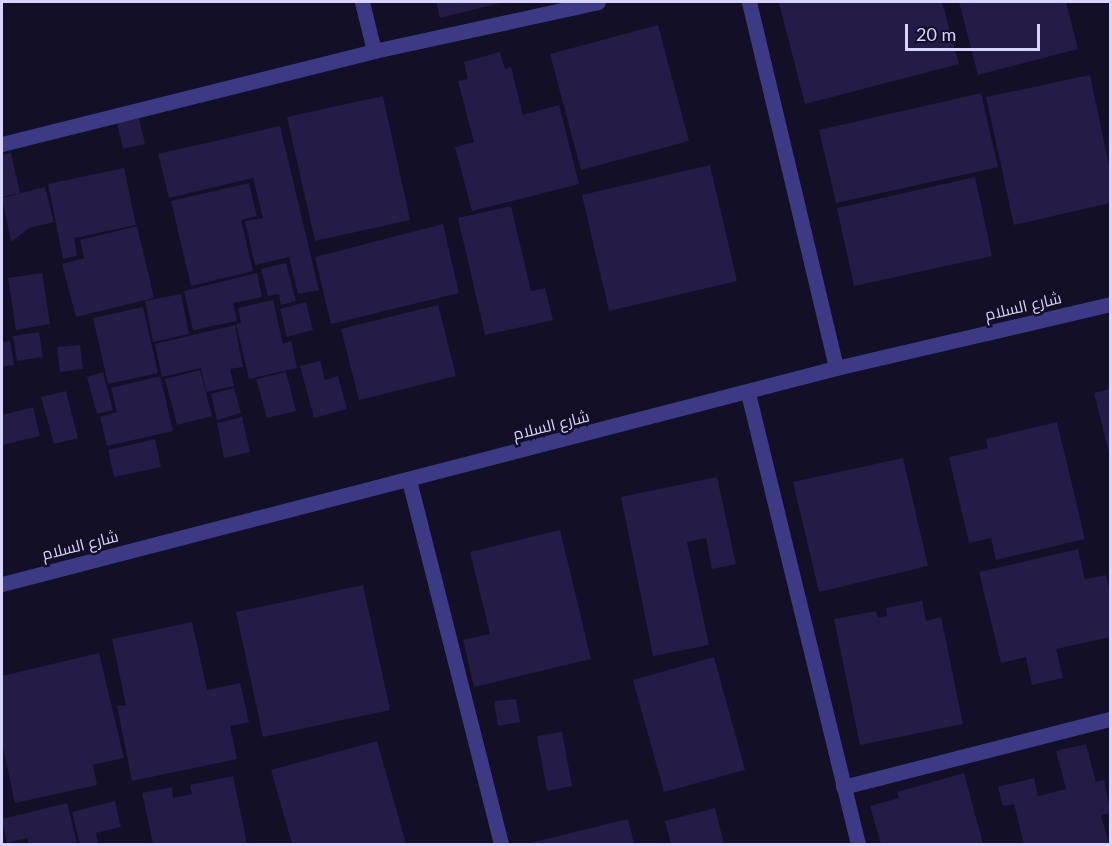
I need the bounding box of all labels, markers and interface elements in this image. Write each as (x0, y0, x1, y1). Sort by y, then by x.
scale bar (908, 12, 1043, 50)
text: 20 m (916, 23, 956, 45)
street label: شارع السلام (983, 288, 1063, 324)
street label: شارع السلام (511, 406, 591, 444)
street label: شارع السلام (40, 526, 120, 564)

